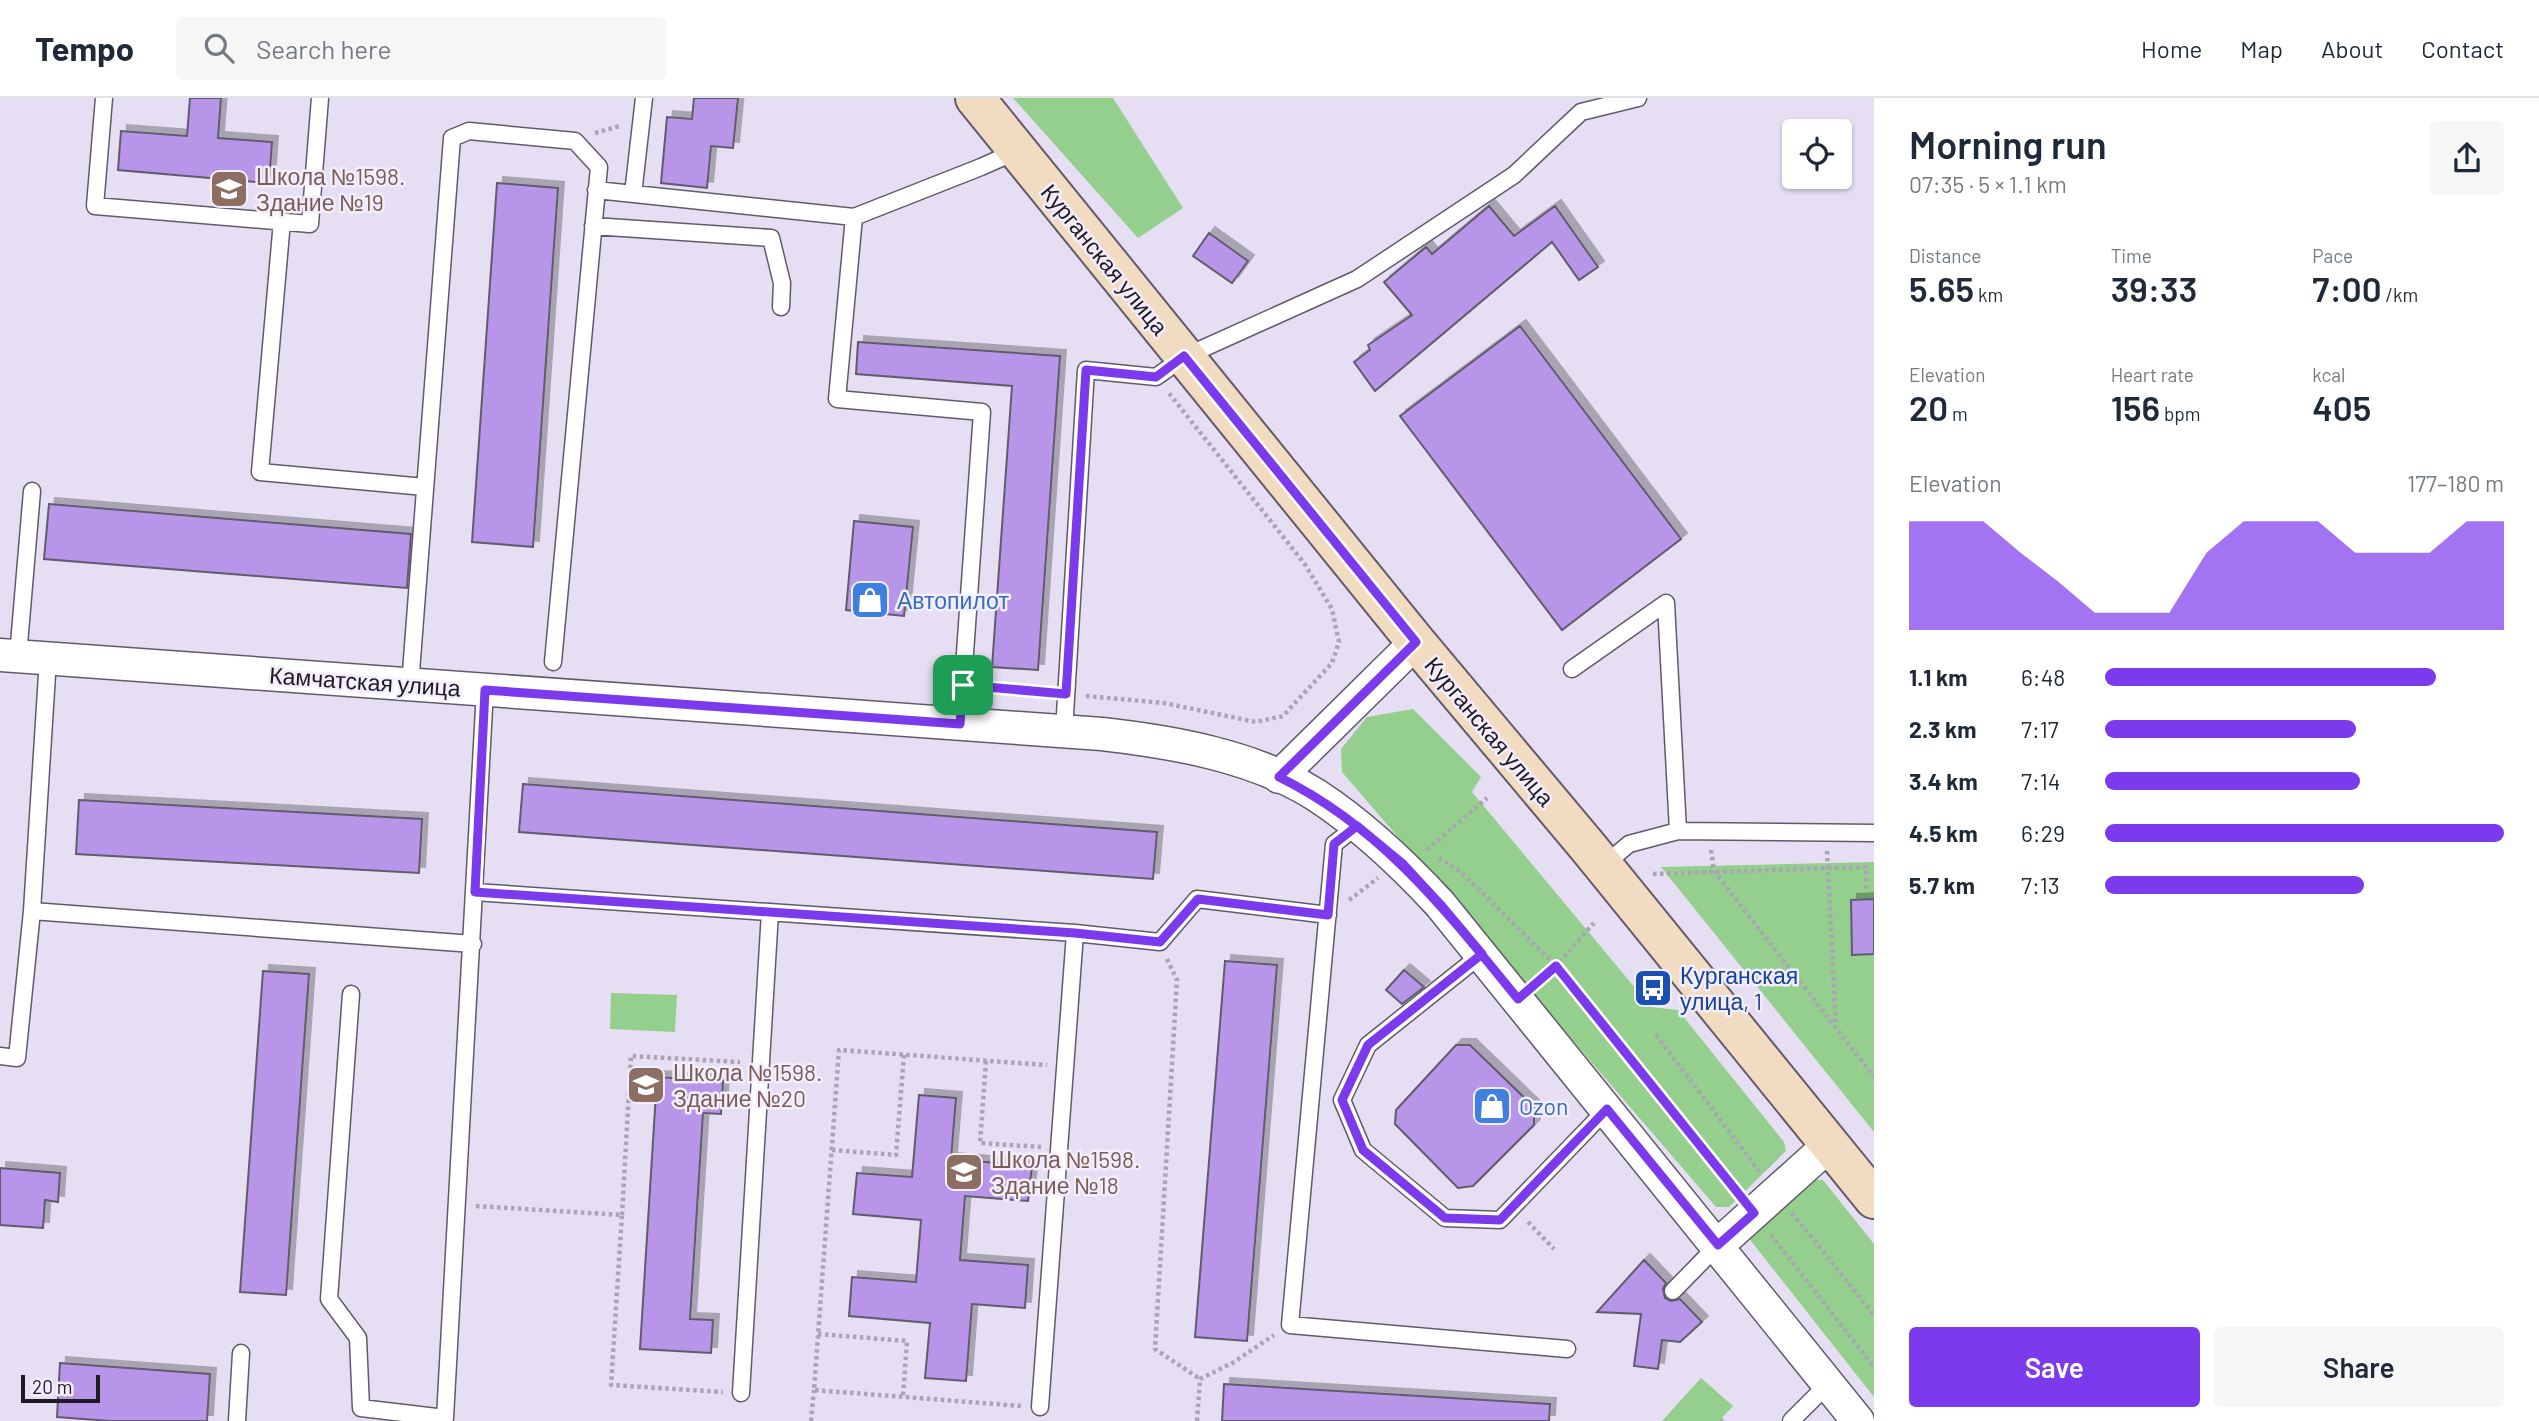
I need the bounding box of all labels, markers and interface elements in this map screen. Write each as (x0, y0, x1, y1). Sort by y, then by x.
search box (176, 17, 666, 80)
text: Tempo (35, 28, 134, 68)
icon: search (200, 29, 238, 67)
text: Search here (256, 33, 391, 64)
text: Home (2141, 34, 2202, 63)
text: Map (2240, 34, 2283, 63)
text: About (2321, 34, 2383, 63)
text: Contact (2421, 34, 2504, 63)
map controls (1782, 119, 1852, 189)
button: locate (1782, 119, 1852, 189)
text: Morning run (1909, 121, 2107, 167)
button: share (2430, 121, 2504, 195)
place label: Школа №1598. Здание №19 (256, 162, 405, 216)
school or university icon: Школа №1598. Здание №19 (208, 168, 250, 210)
text: 07:35 · 5 × 1.1 km (1909, 170, 2067, 198)
street label: Курганская улица (1036, 178, 1175, 340)
text: Distance (1909, 244, 1981, 267)
text: Time (2111, 244, 2152, 267)
text: Pace (2312, 244, 2353, 267)
text: 5.65 (1909, 267, 1974, 309)
text: 39:33 (2111, 267, 2197, 309)
text: 7:00 (2312, 267, 2382, 309)
text: km (1974, 283, 2003, 306)
text: /km (2382, 283, 2418, 306)
text: Elevation (1909, 363, 1986, 386)
text: Heart rate (2111, 363, 2194, 386)
text: kcal (2312, 363, 2345, 386)
text: 20 (1909, 386, 1948, 428)
text: 156 (2111, 386, 2160, 428)
text: 405 (2312, 386, 2371, 428)
text: m (1948, 402, 1968, 425)
text: bpm (2160, 402, 2200, 425)
text: Elevation (1909, 469, 2002, 497)
text: 177–180 m (2407, 469, 2504, 497)
shop icon: Автопилот (849, 579, 891, 621)
place label: Автопилот (897, 586, 1009, 614)
street label: Курганская улица (1420, 651, 1561, 811)
pin (933, 655, 993, 715)
street label: Камчатская улица (268, 660, 462, 702)
text: 1.1 km (1909, 663, 1968, 691)
text: 6:48 (2021, 663, 2065, 691)
icon: arrive (944, 666, 982, 704)
text: 2.3 km (1909, 715, 1977, 743)
text: 7:17 (2021, 715, 2059, 743)
text: 3.4 km (1909, 767, 1978, 795)
text: 7:14 (2021, 767, 2060, 795)
text: 4.5 km (1909, 819, 1978, 847)
text: 6:29 (2021, 819, 2065, 847)
text: 5.7 km (1909, 871, 1975, 899)
text: 7:13 (2021, 871, 2060, 899)
place label: Курганская улица, 1 (1680, 961, 1798, 1015)
bus stop icon: Курганская улица, 1 (1632, 967, 1674, 1009)
place label: Школа №1598. Здание №20 (673, 1058, 822, 1112)
school or university icon: Школа №1598. Здание №20 (625, 1064, 667, 1106)
shop icon: Ozon (1471, 1085, 1513, 1127)
place label: Ozon (1519, 1092, 1568, 1120)
place label: Школа №1598. Здание №18 (991, 1145, 1140, 1199)
school or university icon: Школа №1598. Здание №18 (943, 1151, 985, 1193)
button: Save (1909, 1327, 2200, 1407)
button: Share (2214, 1327, 2504, 1407)
scale bar (21, 1372, 100, 1404)
text: 20 m (32, 1375, 72, 1398)

